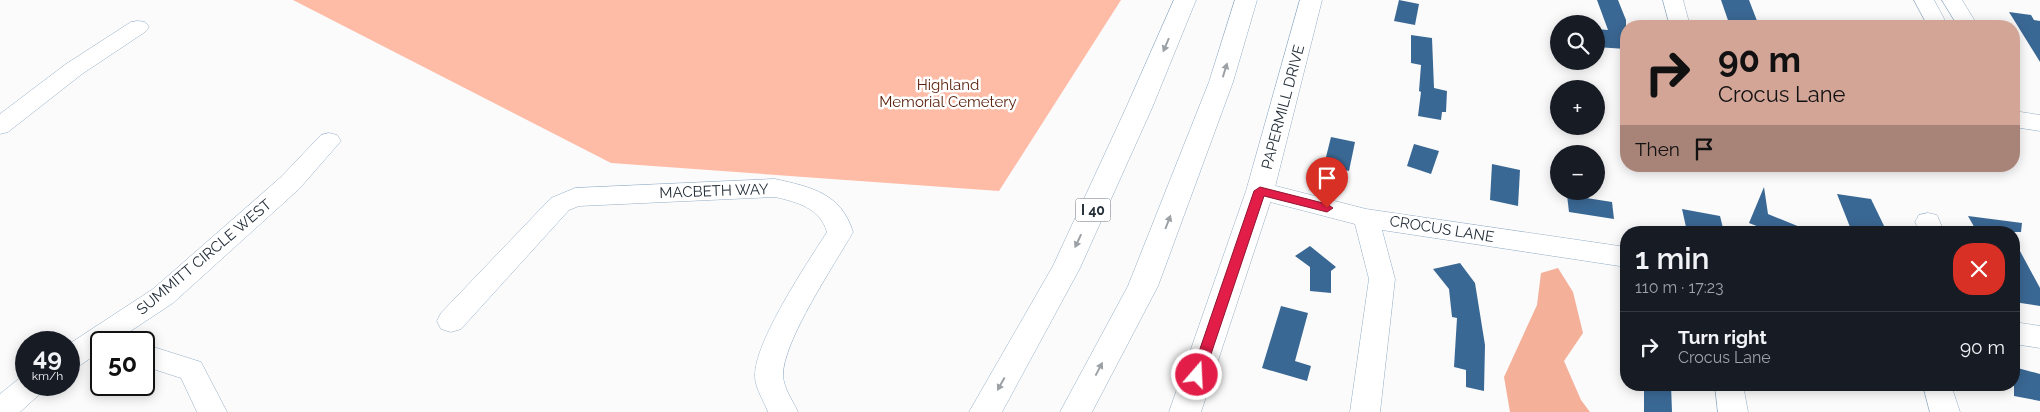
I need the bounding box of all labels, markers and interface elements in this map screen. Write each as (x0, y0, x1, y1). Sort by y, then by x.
map controls (1550, 15, 1605, 200)
button: search (1550, 15, 1605, 70)
one-way arrow (1161, 38, 1169, 52)
text: 90 m (1718, 39, 1801, 80)
icon: right (1635, 40, 1700, 105)
street label: PAPERMILL DRIVE (1258, 43, 1308, 171)
one-way arrow (1221, 62, 1229, 77)
park label: Highland Memorial Cemetery (879, 76, 1017, 111)
button: + (1550, 80, 1605, 135)
text: Crocus Lane (1718, 81, 1846, 107)
icon: arrive (1690, 135, 1718, 163)
text: Then (1635, 138, 1680, 160)
button: − (1550, 145, 1605, 200)
pin (1306, 157, 1348, 208)
icon: arrive (1313, 164, 1341, 192)
street label: MACBETH WAY (659, 180, 769, 202)
street label: SUMMITT CIRCLE WEST (133, 195, 275, 319)
road number: I 40 (1076, 198, 1110, 222)
street label: CROCUS LANE (1388, 212, 1496, 246)
one-way arrow (1164, 215, 1172, 229)
one-way arrow (1074, 234, 1082, 248)
text: 1 min (1635, 241, 1710, 276)
button: close (1953, 243, 2005, 295)
text: 110 m · 17:23 (1635, 278, 1724, 297)
text: Turn right (1678, 326, 1767, 348)
speed limit sign: 50 (90, 331, 155, 396)
icon: right (1635, 333, 1663, 361)
text: 90 m (1960, 336, 2005, 358)
text: 49 (33, 342, 62, 372)
position arrow (1170, 348, 1222, 400)
text: Crocus Lane (1678, 348, 1771, 367)
one-way arrow (1095, 362, 1103, 376)
text: km/h (32, 369, 63, 383)
one-way arrow (997, 377, 1005, 392)

